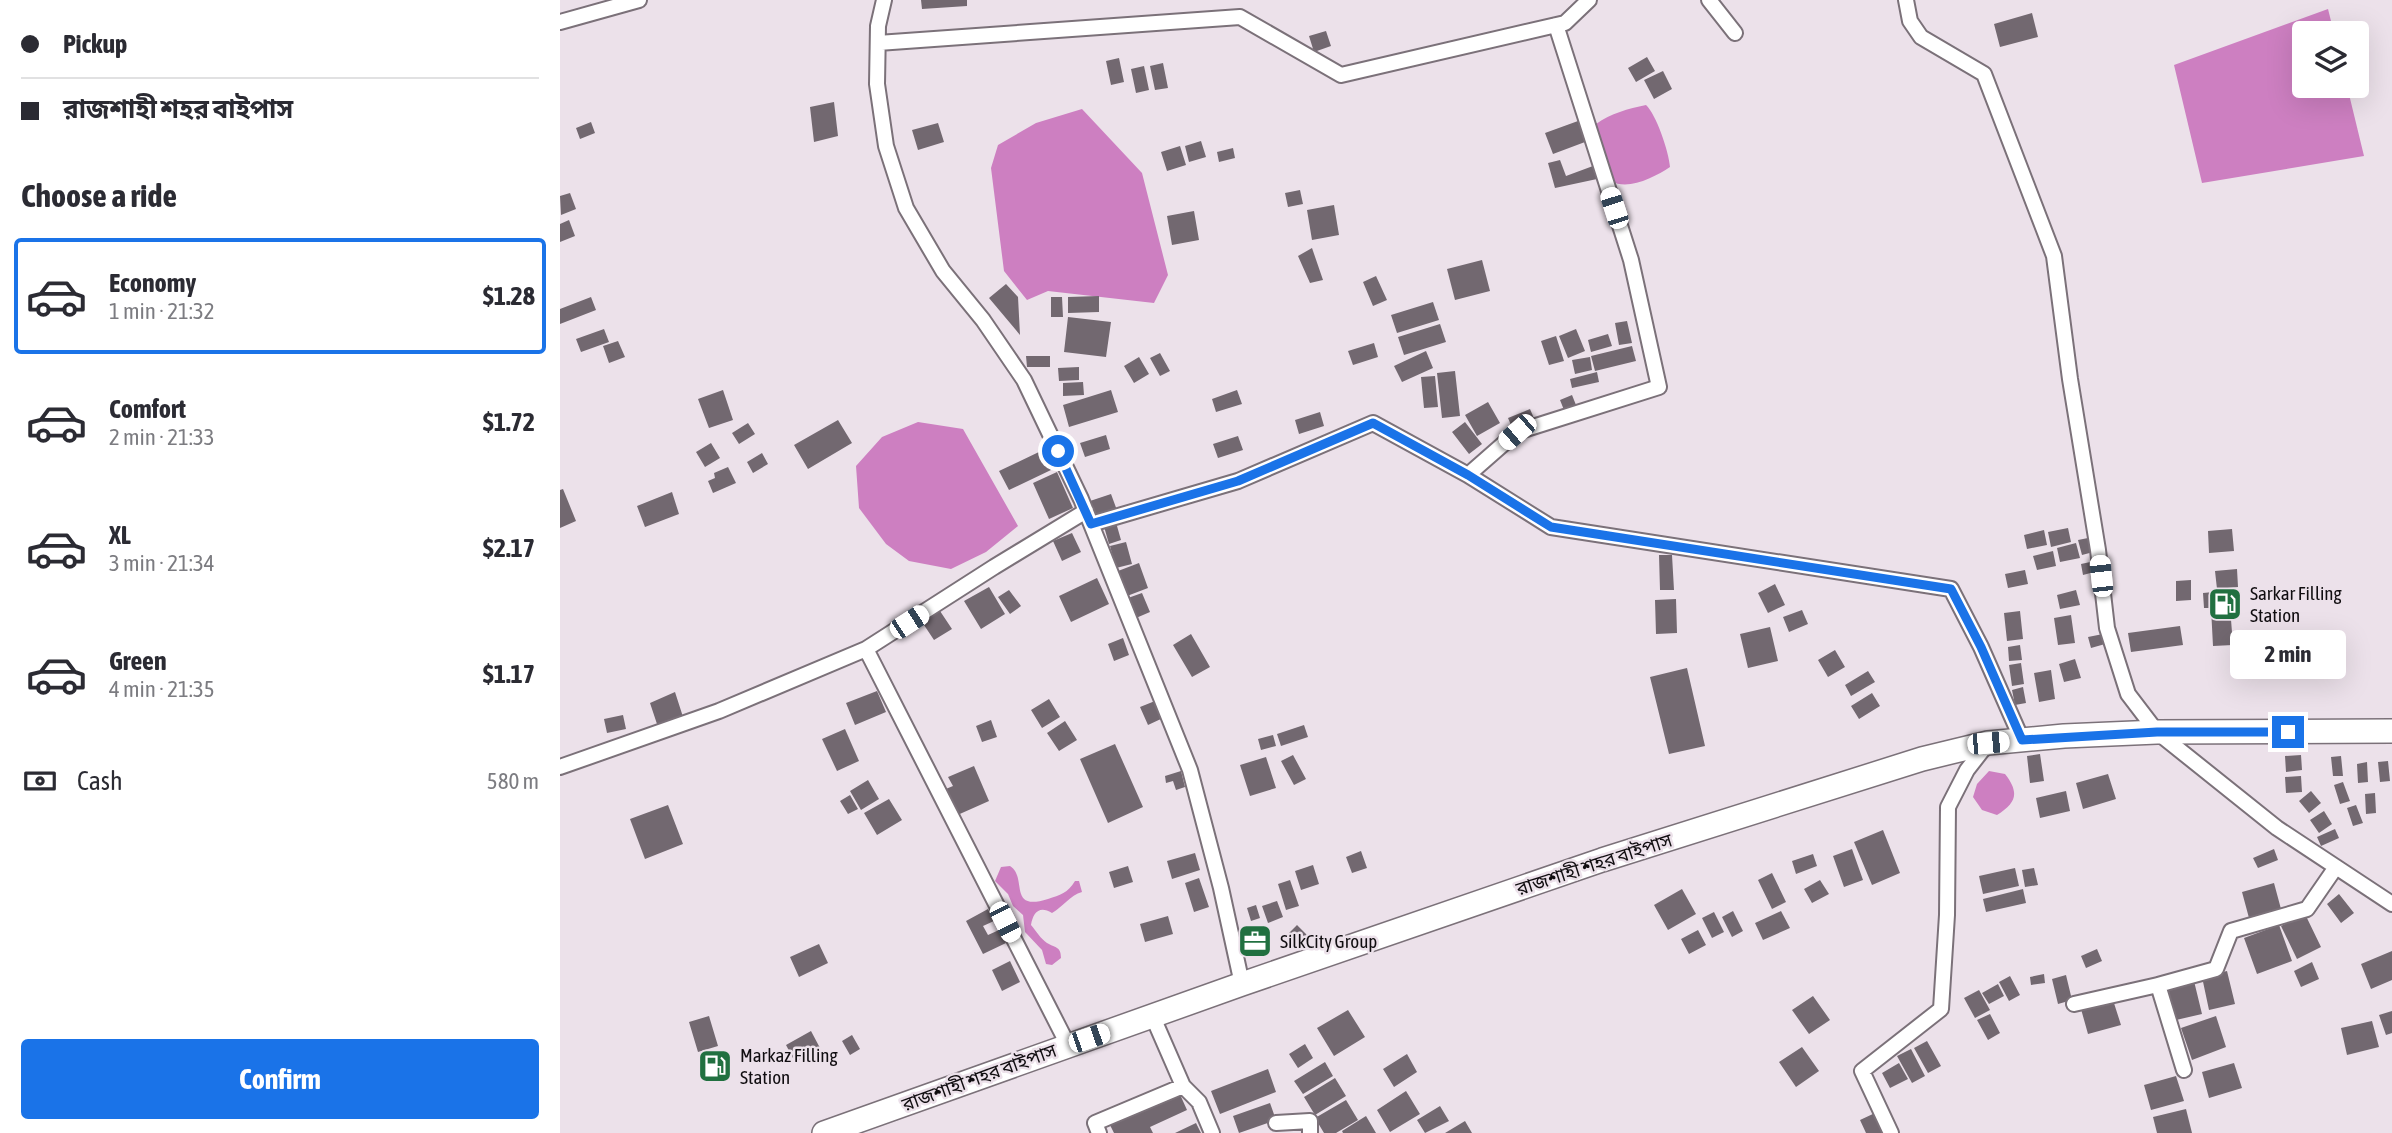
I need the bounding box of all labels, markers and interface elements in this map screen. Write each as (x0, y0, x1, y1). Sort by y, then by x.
map controls (2292, 21, 2369, 98)
button: layers (2292, 21, 2369, 98)
text: Pickup (63, 29, 127, 59)
text: রাজশাহী শহর বাইপাস (63, 94, 293, 124)
text: Choose a ride (21, 177, 177, 214)
car (1598, 185, 1631, 231)
icon: car (25, 265, 88, 328)
text: Economy (109, 268, 196, 298)
text: $1.28 (483, 281, 535, 311)
text: 1 min · 21:32 (109, 298, 215, 324)
icon: car (25, 391, 88, 454)
text: Comfort (109, 394, 186, 424)
text: $1.72 (483, 407, 535, 437)
car (1495, 410, 1540, 454)
text: 2 min · 21:33 (109, 424, 215, 450)
route start (1042, 435, 1074, 467)
icon: car (25, 517, 88, 580)
text: XL (109, 520, 131, 550)
text: $2.17 (483, 533, 535, 563)
text: 3 min · 21:34 (109, 550, 215, 576)
car (2089, 554, 2114, 598)
place label: Sarkar Filling Station (2250, 582, 2343, 626)
fuel station icon: Sarkar Filling Station (2206, 585, 2244, 623)
car (886, 602, 933, 642)
callout: 2 min (2230, 630, 2346, 680)
text: 2 min (2265, 641, 2311, 667)
icon: car (25, 643, 88, 706)
text: Green (109, 646, 167, 676)
text: $1.17 (483, 659, 535, 689)
text: 4 min · 21:35 (109, 676, 215, 702)
route end (2272, 716, 2304, 748)
car (1967, 731, 2010, 755)
icon: cash (21, 762, 59, 800)
text: Cash (77, 766, 123, 796)
text: 580 m (487, 768, 539, 794)
street label: রাজশাহী শহর বাইপাস (1512, 828, 1676, 900)
car (987, 899, 1024, 945)
office icon: SilkCity Group (1236, 922, 1274, 960)
place label: SilkCity Group (1280, 930, 1377, 952)
car (1066, 1021, 1113, 1055)
street label: রাজশাহী শহর বাইপাস (898, 1038, 1060, 1115)
button: Confirm (21, 1039, 539, 1119)
place label: Markaz Filling Station (740, 1044, 838, 1088)
fuel station icon: Markaz Filling Station (696, 1047, 734, 1085)

